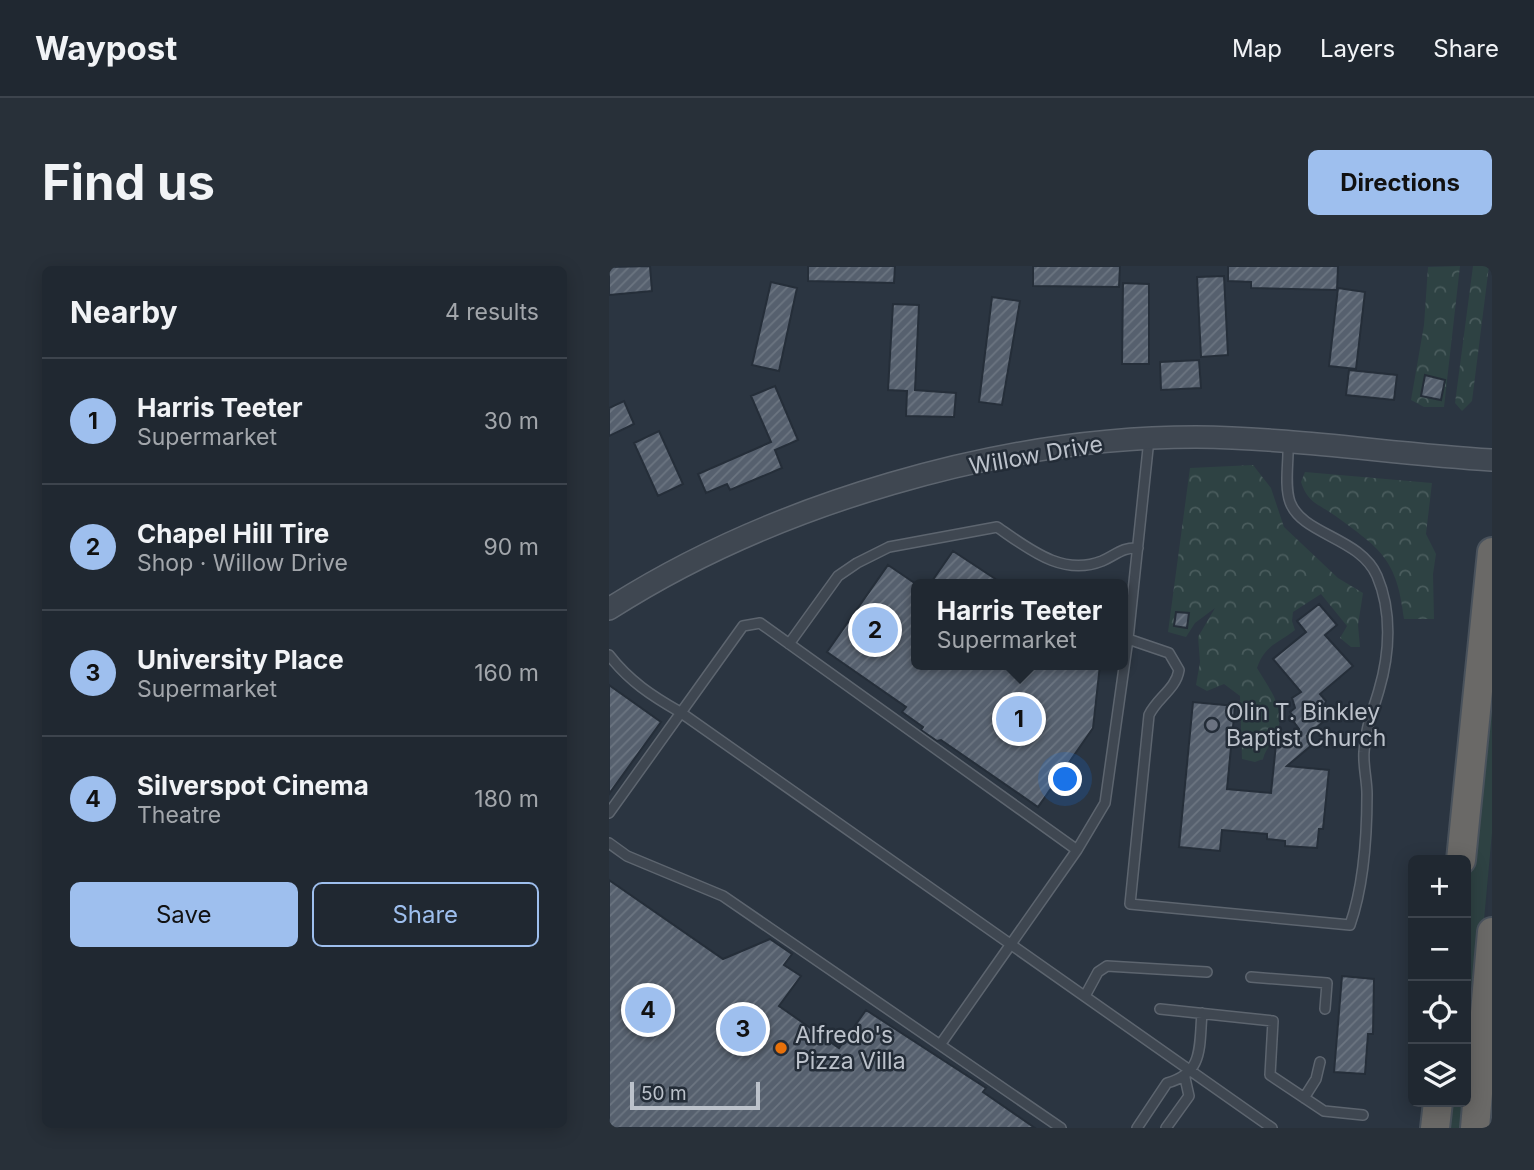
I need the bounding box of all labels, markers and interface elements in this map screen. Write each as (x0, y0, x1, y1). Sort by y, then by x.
text: Waypost (35, 28, 177, 68)
text: Map (1232, 34, 1282, 63)
text: Layers (1320, 34, 1395, 63)
text: Share (1433, 34, 1499, 63)
button: Directions (1308, 150, 1492, 215)
text: Find us (42, 153, 215, 212)
text: Nearby (70, 294, 178, 330)
text: 4 results (445, 298, 539, 326)
text: Harris Teeter (137, 392, 302, 423)
text: 1 (88, 407, 98, 435)
text: 30 m (484, 407, 539, 435)
text: Supermarket (137, 423, 277, 451)
street label: Willow Drive (967, 429, 1105, 481)
text: Chapel Hill Tire (137, 518, 329, 549)
text: 2 (86, 533, 100, 561)
text: 90 m (484, 533, 539, 561)
text: Shop · Willow Drive (137, 549, 348, 577)
popup (911, 579, 1128, 670)
text: Harris Teeter (937, 595, 1102, 626)
pin: 2 (852, 604, 898, 656)
text: Supermarket (937, 626, 1077, 654)
text: University Place (137, 644, 344, 675)
text: 3 (86, 659, 100, 687)
text: 160 m (474, 659, 539, 687)
text: Supermarket (137, 675, 277, 703)
pin: 1 (996, 693, 1042, 745)
place label: Olin T. Binkley Baptist Church (1226, 698, 1386, 752)
marker: Olin T. Binkley Baptist Church (1204, 717, 1220, 733)
your location (1048, 762, 1082, 796)
text: Silverspot Cinema (137, 770, 369, 801)
text: 4 (85, 785, 101, 813)
text: 180 m (474, 785, 539, 813)
text: Theatre (137, 801, 221, 829)
map controls (1408, 855, 1471, 1107)
button: + (1408, 855, 1471, 918)
button: Save (70, 882, 298, 947)
button: Share (312, 882, 539, 947)
button: − (1408, 918, 1471, 981)
button: locate (1408, 981, 1471, 1044)
pin: 4 (625, 984, 671, 1036)
pin: 3 (720, 1003, 766, 1055)
place label: Alfredo's Pizza Villa (795, 1021, 906, 1075)
marker: Alfredo's Pizza Villa (773, 1040, 789, 1056)
button: layers (1408, 1044, 1471, 1107)
scale bar (630, 1079, 759, 1111)
text: 50 m (641, 1082, 687, 1105)

